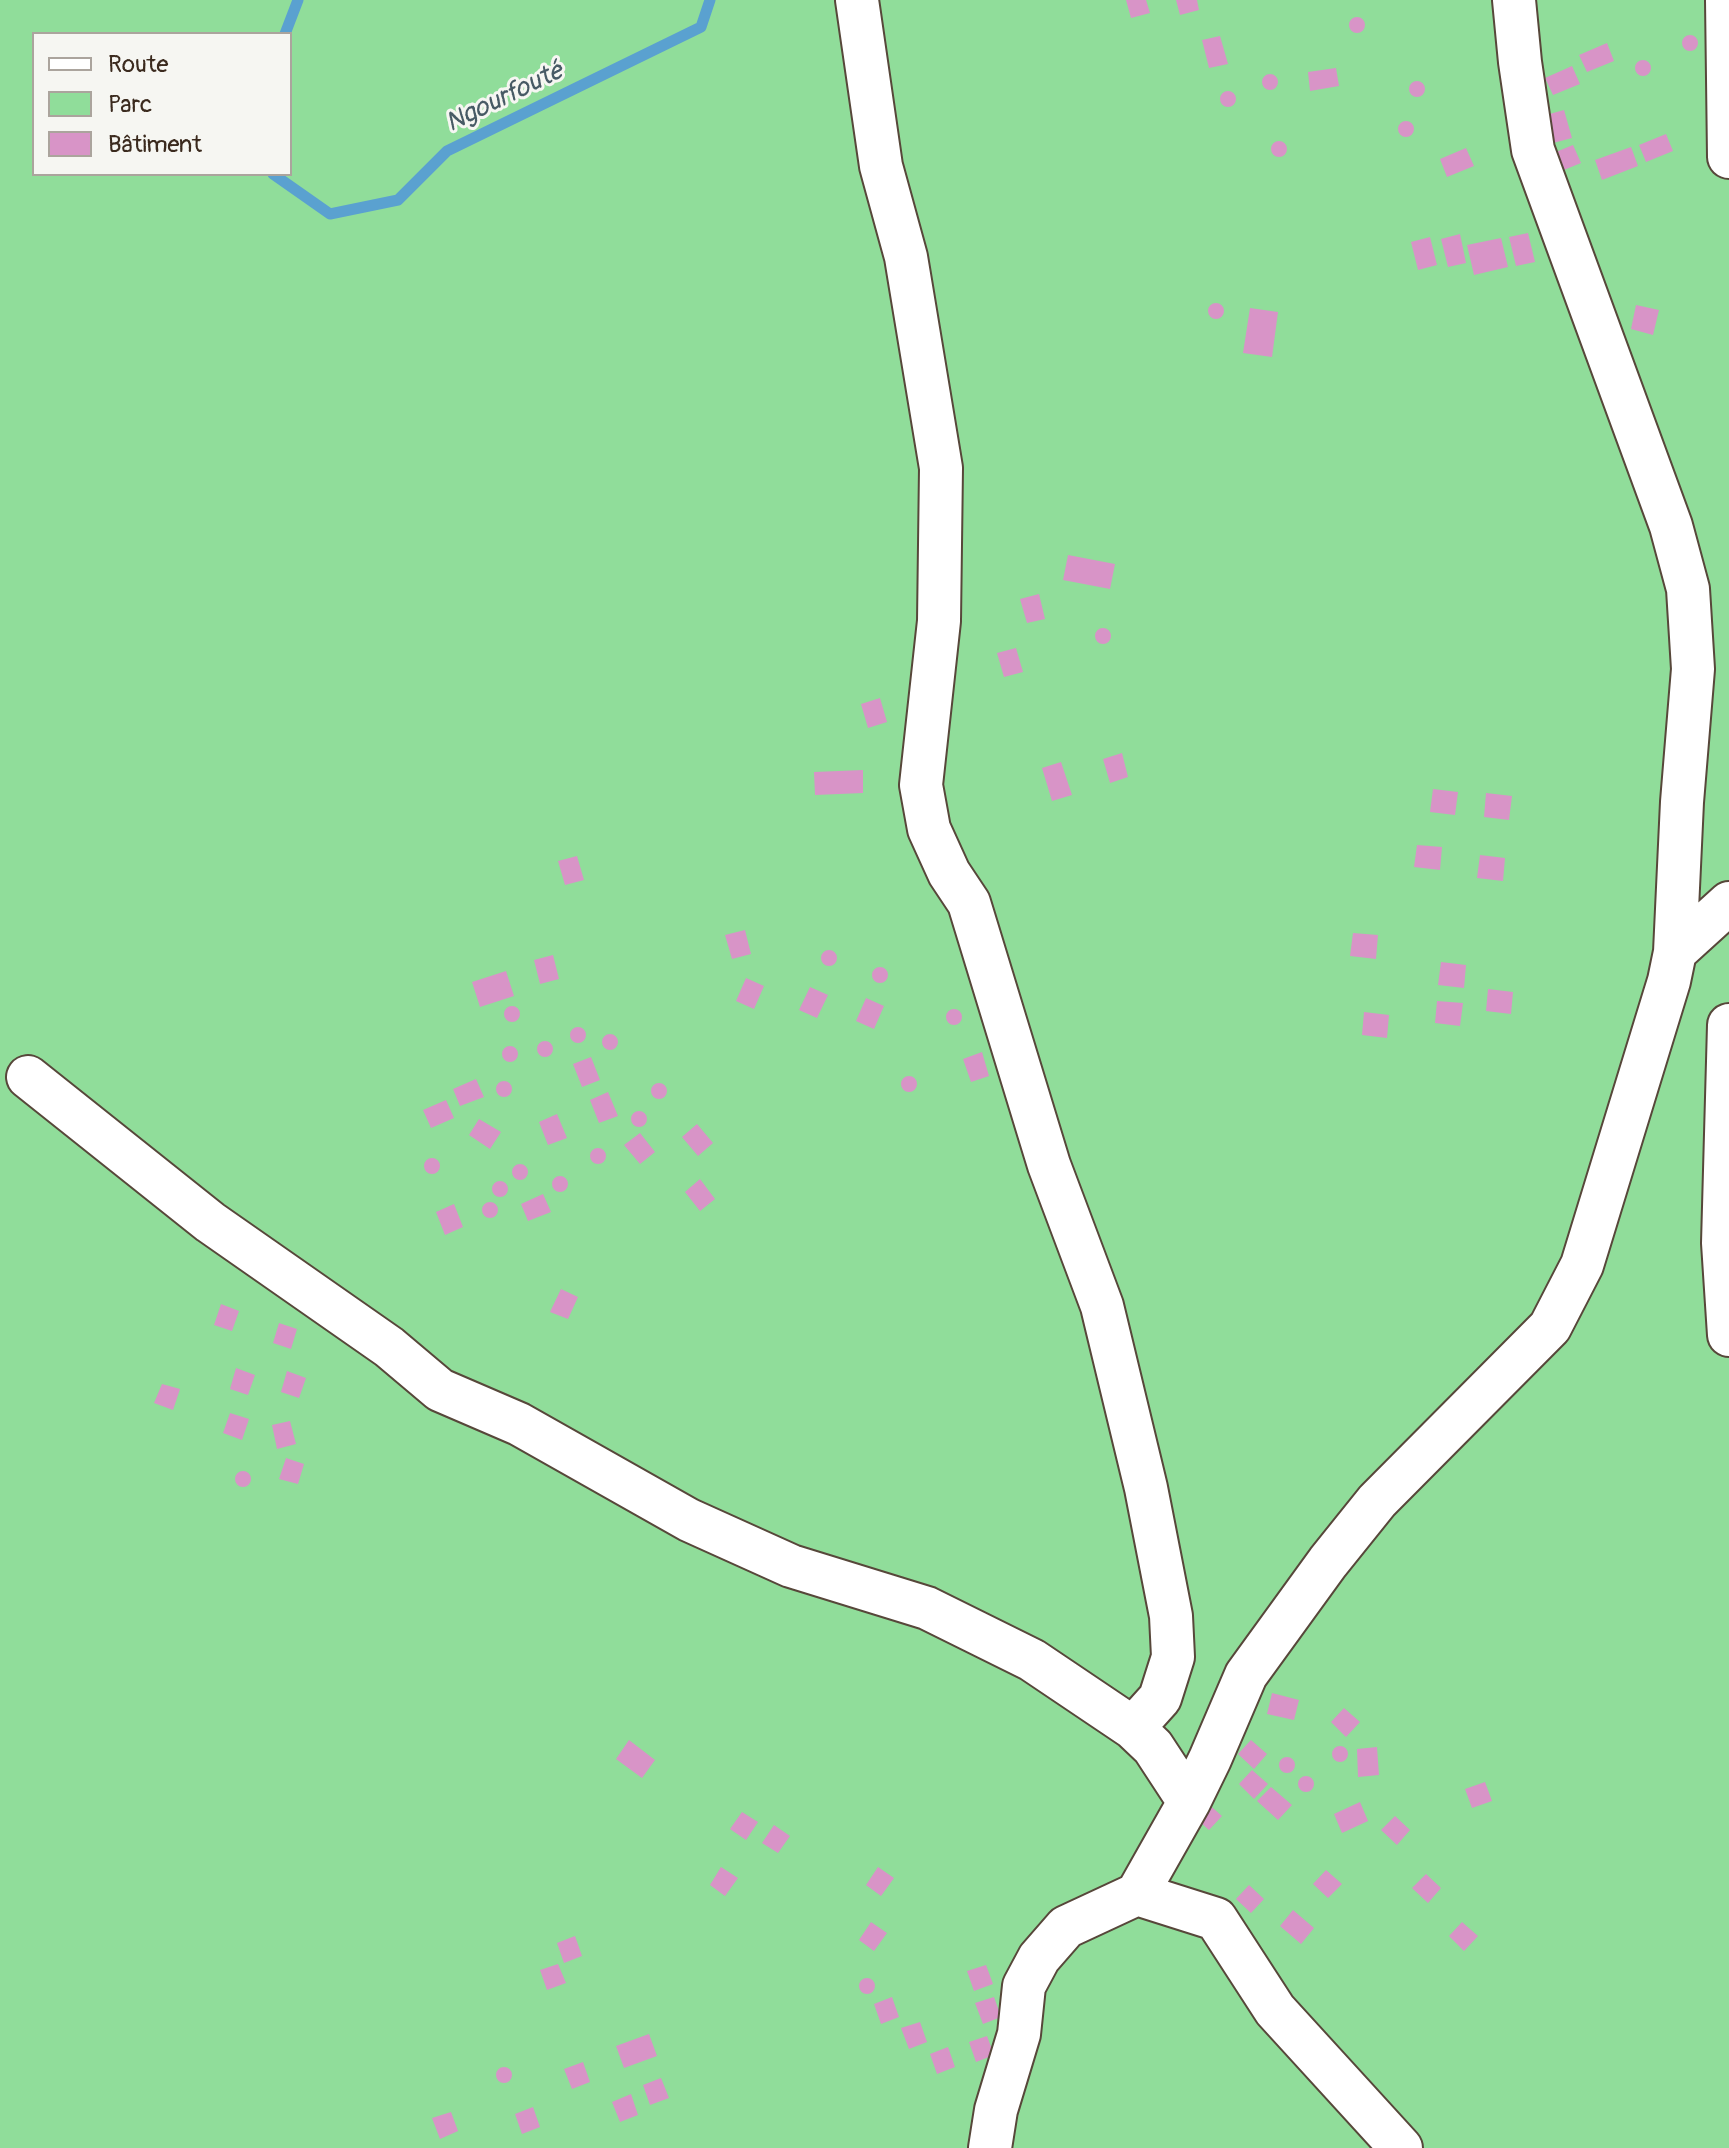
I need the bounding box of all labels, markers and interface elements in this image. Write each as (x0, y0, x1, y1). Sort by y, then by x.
legend (32, 32, 292, 176)
text: Route (108, 50, 168, 79)
water label: Ngourfouté (441, 56, 569, 140)
text: Parc (108, 90, 152, 119)
text: Bâtiment (108, 130, 202, 159)

